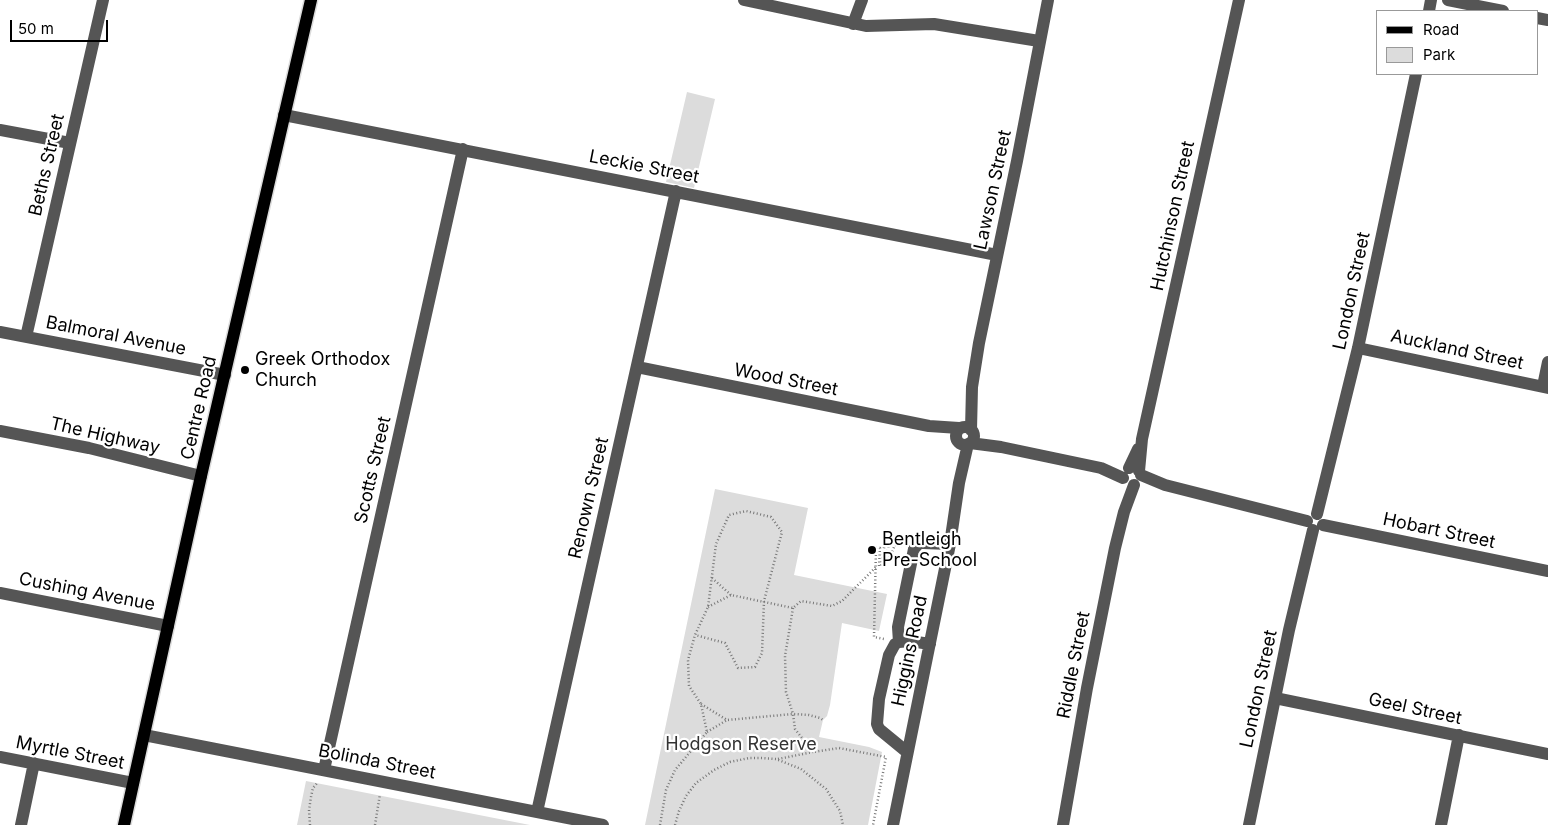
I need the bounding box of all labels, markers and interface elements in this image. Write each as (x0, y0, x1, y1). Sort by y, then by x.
scale bar (12, 10, 110, 42)
legend (1376, 10, 1538, 75)
text: 50 m (18, 19, 54, 38)
text: Road (1423, 20, 1459, 39)
text: Park (1423, 45, 1455, 64)
street label: Beths Street (25, 112, 69, 218)
street label: Lawson Street (970, 128, 1016, 252)
street label: Hutchinson Street (1147, 139, 1199, 293)
street label: Leckie Street (587, 146, 701, 188)
street label: London Street (1329, 230, 1375, 352)
street label: Balmoral Avenue (44, 312, 188, 360)
street label: Auckland Street (1389, 325, 1525, 375)
place label: Greek Orthodox Church (255, 349, 390, 392)
street label: Centre Road (177, 354, 221, 462)
street label: Wood Street (732, 359, 840, 401)
marker: Greek Orthodox Church (239, 364, 251, 376)
street label: The Highway (48, 413, 162, 459)
street label: Scotts Street (350, 414, 396, 526)
street label: Renown Street (565, 435, 613, 561)
street label: Hobart Street (1381, 509, 1497, 553)
place label: Bentleigh Pre-School (882, 529, 977, 572)
marker: Bentleigh Pre-School (866, 544, 878, 556)
street label: Cushing Avenue (17, 568, 157, 616)
street label: Higgins Road (888, 594, 932, 708)
street label: Riddle Street (1053, 610, 1095, 720)
street label: London Street (1236, 628, 1282, 750)
street label: Geel Street (1366, 689, 1464, 729)
street label: Myrtle Street (14, 732, 126, 774)
park label: Hodgson Reserve (665, 734, 817, 756)
street label: Bolinda Street (317, 740, 437, 784)

